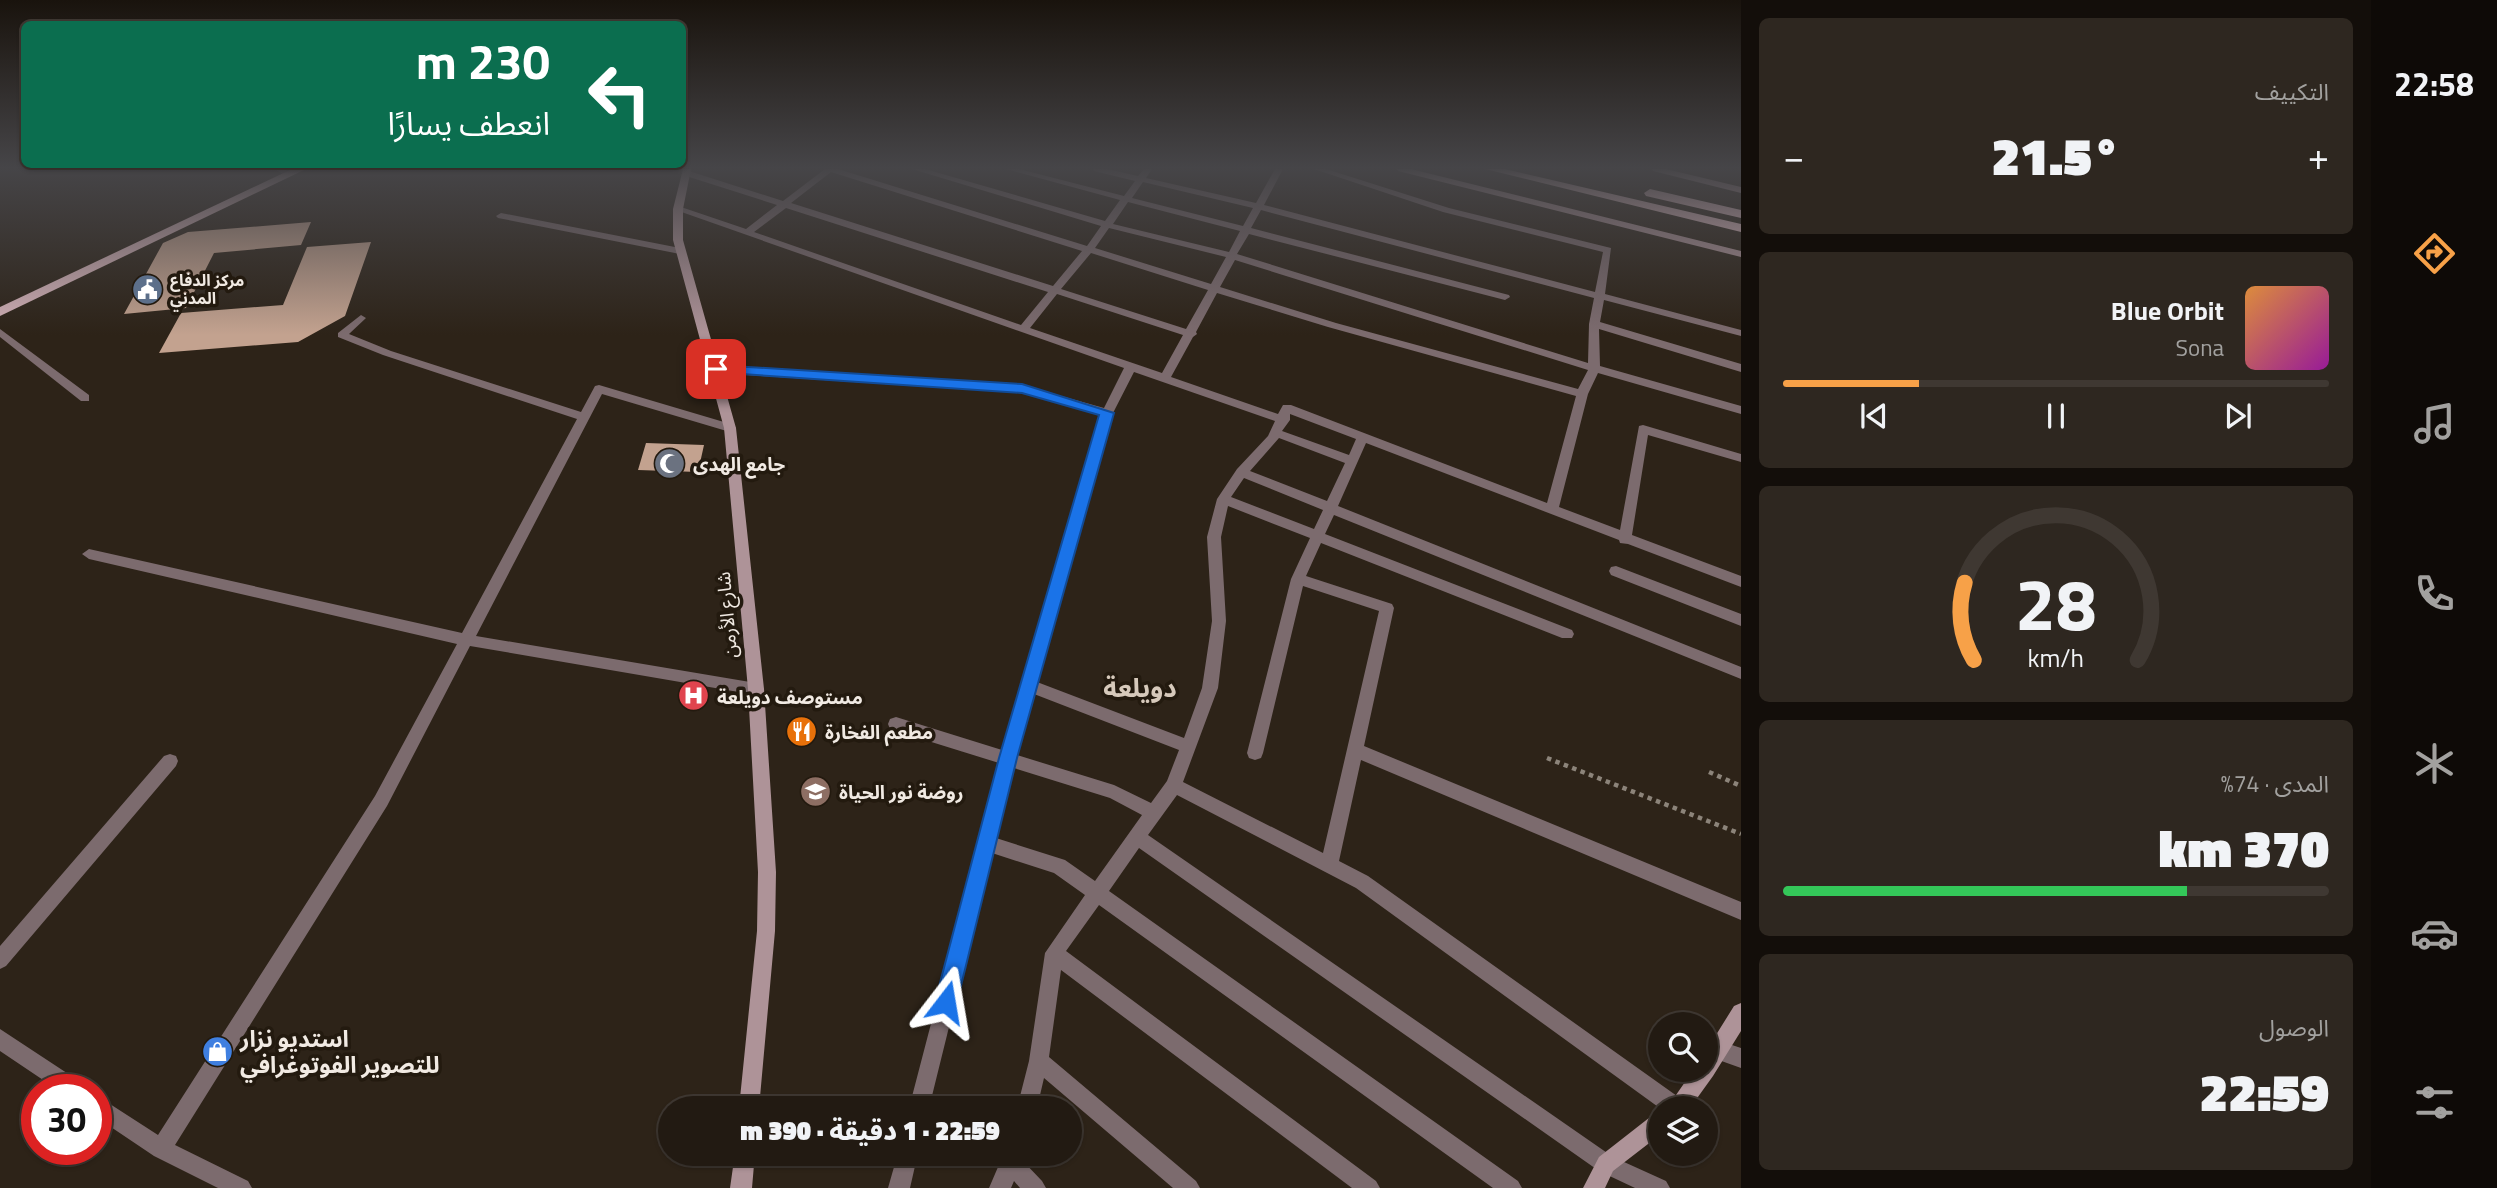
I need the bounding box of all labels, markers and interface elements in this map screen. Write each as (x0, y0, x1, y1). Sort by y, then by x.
text: 230 m (416, 23, 550, 98)
icon: left (574, 49, 665, 140)
text: 22:58 (2394, 60, 2474, 108)
text: التكييف (2255, 74, 2329, 109)
text: انعطف يسارًا (388, 99, 550, 147)
text: 21.5° (1991, 116, 2121, 195)
text: − (1783, 127, 1804, 185)
text: + (2308, 127, 2329, 185)
icon: directions (2410, 229, 2459, 278)
place label: مركز الدفاع المدني (170, 268, 244, 312)
public building icon: مركز الدفاع المدني (130, 272, 164, 306)
text: Blue Orbit (2111, 291, 2224, 330)
text: Sona (2176, 330, 2224, 365)
pin (686, 339, 746, 399)
icon: arrive (697, 350, 735, 388)
icon: previous (1855, 397, 1893, 435)
icon: pause (2037, 397, 2075, 435)
icon: next (2219, 397, 2257, 435)
icon: music (2410, 399, 2459, 448)
mosque icon: جامع الهدى (653, 446, 687, 480)
place label: جامع الهدى (693, 449, 785, 479)
text: 28 (2015, 548, 2097, 658)
icon: phone (2410, 569, 2459, 618)
street label: شارع الأرمن (708, 570, 744, 660)
text: km/h (2028, 639, 2084, 677)
district label: دويلعة (1103, 668, 1177, 707)
hospital icon: مستوصف دويلعة (677, 679, 711, 713)
place label: مستوصف دويلعة (717, 682, 863, 711)
restaurant icon: مطعم الفخارة (785, 714, 819, 748)
place label: مطعم الفخارة (825, 717, 933, 747)
icon: climate (2410, 739, 2459, 788)
text: المدى · 74% (2221, 766, 2329, 801)
school or university icon: روضة نور الحياة (799, 774, 833, 808)
place label: روضة نور الحياة (839, 777, 963, 806)
text: 370 km (2158, 808, 2329, 887)
icon: car (2410, 909, 2459, 958)
position arrow (909, 965, 983, 1039)
text: الوصول (2259, 1010, 2329, 1045)
map controls (1648, 1012, 1718, 1166)
button: search (1648, 1012, 1718, 1082)
place label: استديو نزار للتصوير الفوتوغرافي (239, 1021, 439, 1083)
shop icon: استديو نزار للتصوير الفوتوغرافي (200, 1034, 234, 1068)
text: 22:59 (2200, 1052, 2329, 1131)
speed limit sign: 30 (21, 1074, 112, 1165)
icon: filters (2410, 1078, 2459, 1127)
button: layers (1648, 1096, 1718, 1166)
text: 22:59 · 1 دقيقة · 390 m (740, 1111, 1000, 1150)

